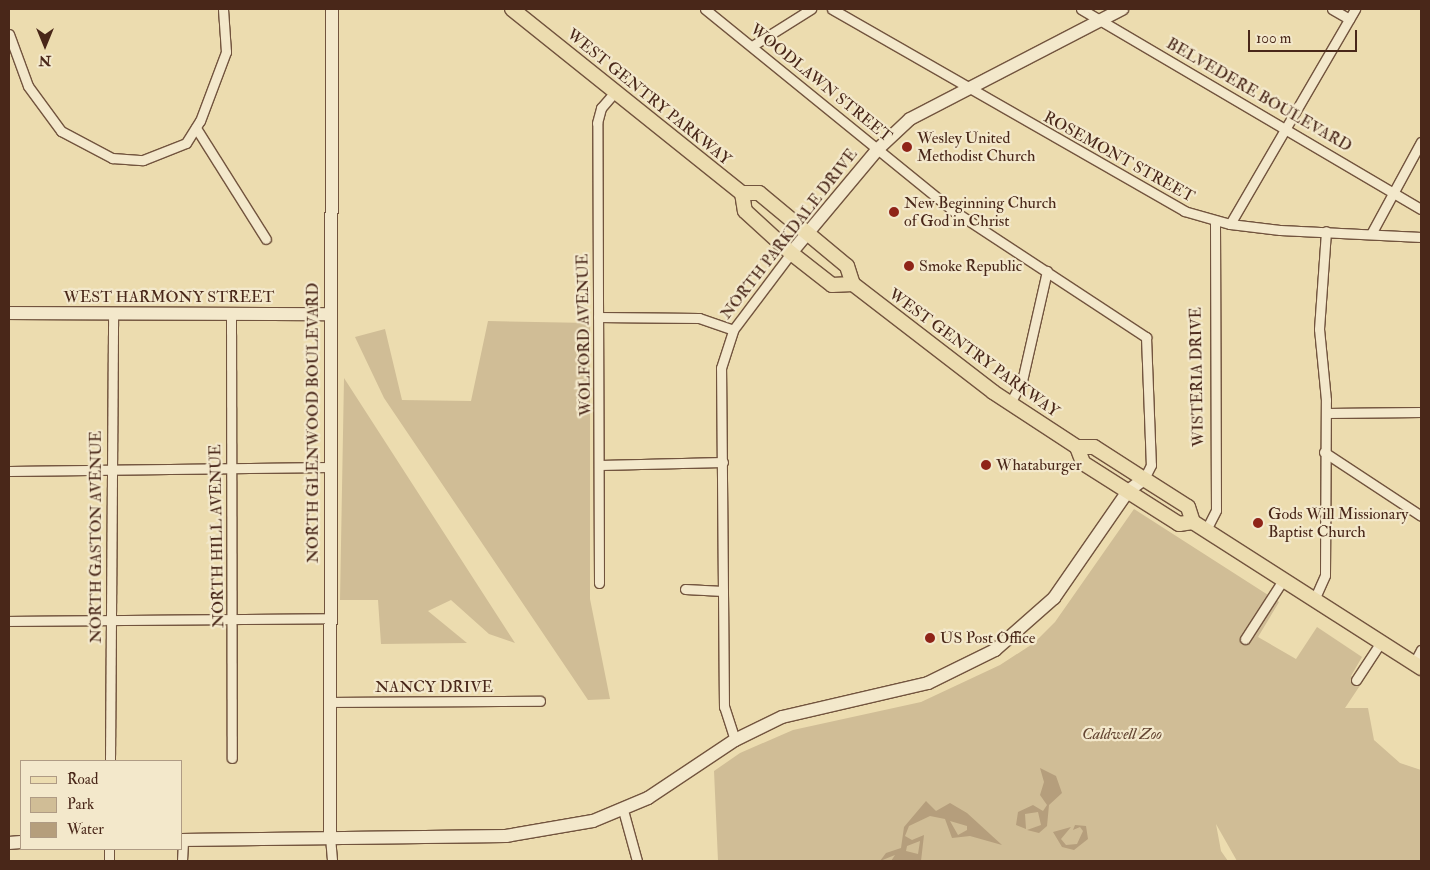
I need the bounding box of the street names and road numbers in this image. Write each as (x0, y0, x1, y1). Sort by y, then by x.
street label: WOODLAWN STREET (746, 20, 896, 146)
street label: WEST GENTRY PARKWAY (563, 25, 735, 169)
street label: BELVEDERE BOULEVARD (1163, 34, 1355, 156)
street label: ROSEMONT STREET (1040, 108, 1198, 206)
street label: NORTH PARKDALE DRIVE (716, 145, 862, 323)
street label: WOLFORD AVENUE (573, 254, 595, 416)
street label: NORTH GLENWOOD BOULEVARD (303, 283, 323, 563)
street label: WEST GENTRY PARKWAY (885, 285, 1063, 421)
street label: WEST HARMONY STREET (64, 287, 274, 307)
street label: WISTERIA DRIVE (1186, 307, 1208, 447)
street label: NORTH GASTON AVENUE (86, 431, 106, 643)
street label: NORTH HILL AVENUE (206, 444, 228, 628)
street label: NANCY DRIVE (375, 677, 493, 697)

